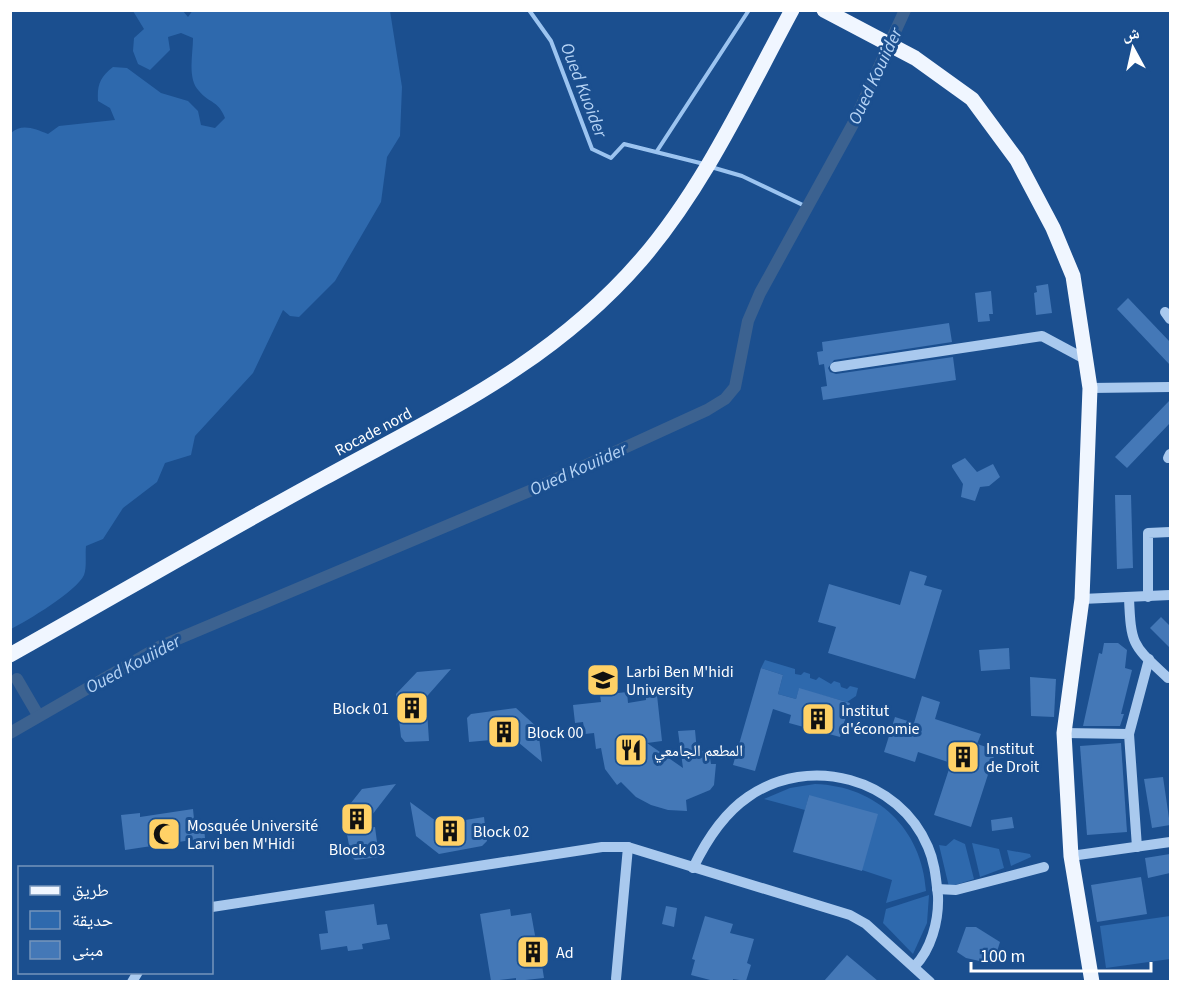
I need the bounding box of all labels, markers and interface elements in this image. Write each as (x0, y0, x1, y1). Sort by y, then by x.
north arrow (1103, 18, 1163, 78)
text: ش (1121, 22, 1141, 46)
water label: Oued Kouiider (842, 23, 909, 129)
water label: Oued Kuoider (554, 39, 613, 142)
street label: Rocade nord (331, 402, 416, 461)
water label: Oued Kouiider (526, 437, 632, 502)
water label: Oued Kouiider (81, 629, 186, 700)
place label: Larbi Ben M'hidi University (626, 661, 734, 701)
school or university icon: Larbi Ben M'hidi University (585, 662, 621, 698)
building icon: Block 01 (394, 690, 430, 726)
place label: Block 01 (333, 698, 389, 720)
place label: Institut d'économie (841, 700, 920, 740)
building icon: Institut d'économie (800, 701, 836, 737)
building icon: Block 00 (486, 714, 522, 750)
place label: Block 00 (527, 722, 584, 744)
restaurant icon: المطعم الجامعي (613, 732, 649, 768)
place label: Institut de Droit (986, 738, 1040, 778)
building icon: Institut de Droit (945, 739, 981, 775)
place label: المطعم الجامعي (654, 740, 743, 763)
building icon: Block 03 (339, 801, 375, 837)
building icon: Block 02 (432, 813, 468, 849)
place label: Mosquée Université Larvi ben M'Hidi (187, 815, 318, 855)
mosque icon: Mosquée Université Larvi ben M'Hidi (146, 816, 182, 852)
place label: Block 02 (473, 821, 530, 843)
place label: Block 03 (329, 839, 385, 861)
legend (18, 866, 213, 974)
text: طريق (72, 878, 109, 903)
text: حديقة (72, 908, 113, 933)
building icon: Ad (515, 934, 551, 970)
scale bar (971, 935, 1151, 973)
text: مبنى (72, 938, 103, 963)
place label: Ad (556, 942, 574, 964)
text: 100 m (980, 944, 1025, 969)

